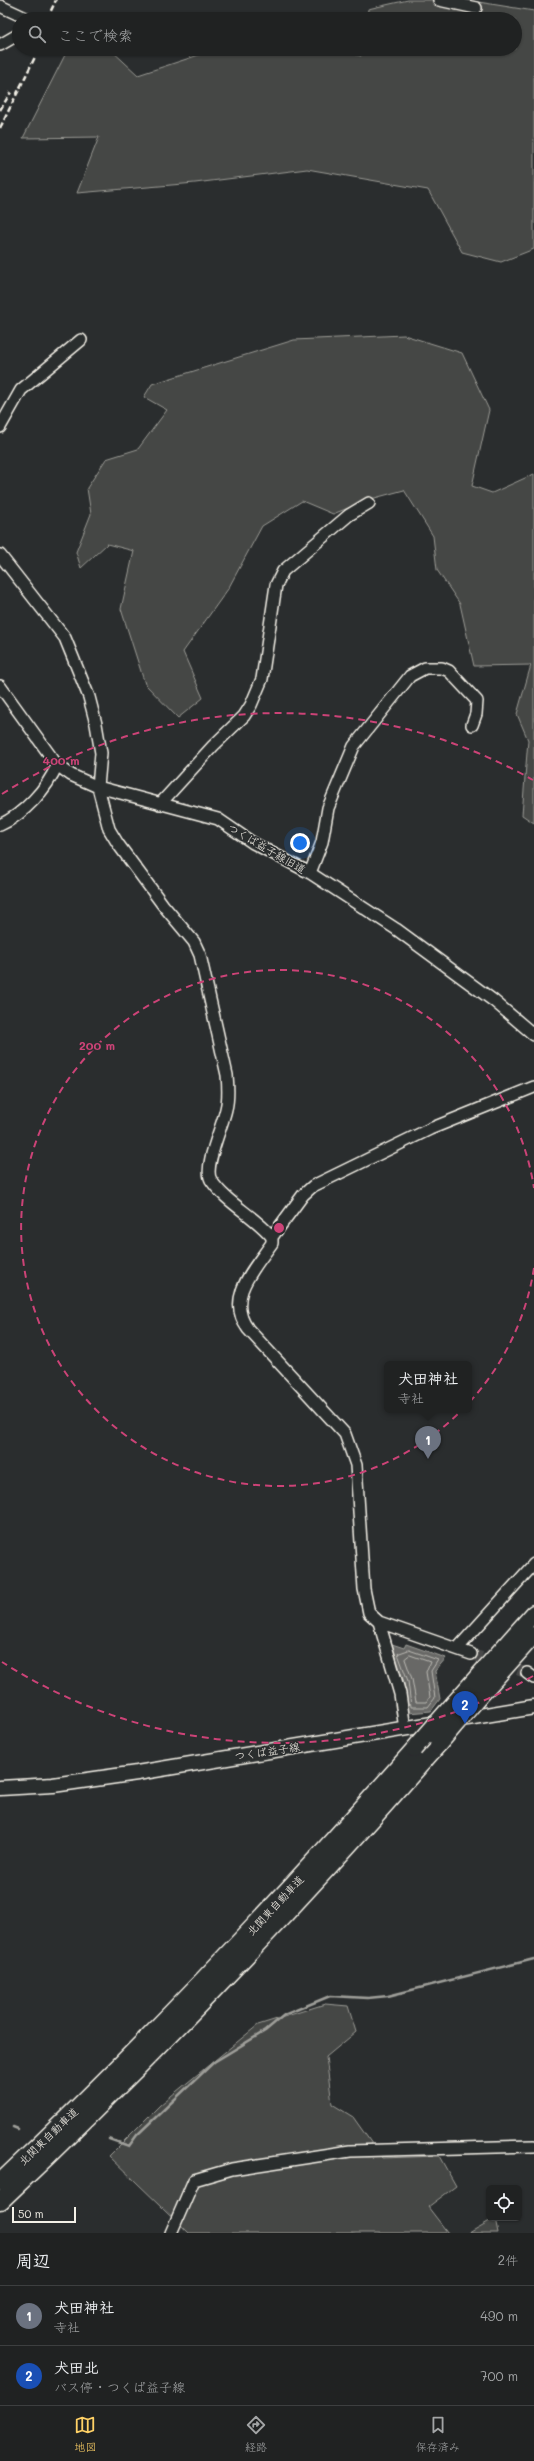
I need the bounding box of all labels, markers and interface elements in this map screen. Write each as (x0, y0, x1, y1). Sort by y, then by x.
search box (12, 12, 522, 56)
icon: search (26, 23, 48, 45)
text: ここで検索 (58, 25, 133, 45)
text: 400 m (43, 752, 79, 768)
street label: つくば益子線旧道 (225, 820, 309, 876)
your location (290, 833, 310, 853)
text: 200 m (79, 1037, 115, 1053)
centre of rings (272, 1221, 286, 1235)
popup (384, 1361, 472, 1413)
text: 犬田神社 (398, 1368, 458, 1388)
text: 寺社 (398, 1389, 424, 1406)
pin: 1 (415, 1426, 441, 1459)
pin: 2 (452, 1691, 478, 1724)
street label: つくば益子線 (233, 1738, 301, 1764)
street label: 北関東自動車道 (243, 1872, 307, 1938)
street label: 北関東自動車道 (15, 2104, 81, 2168)
map controls (486, 2185, 522, 2221)
button: locate (486, 2185, 522, 2221)
scale bar (12, 2205, 76, 2224)
text: 50 m (18, 2206, 44, 2221)
text: 周辺 (16, 2249, 50, 2271)
text: 2件 (498, 2251, 518, 2268)
text: 犬田神社 (54, 2297, 114, 2317)
text: 1 (26, 2307, 32, 2324)
text: 490 m (480, 2307, 518, 2324)
text: 寺社 (54, 2318, 80, 2335)
text: 犬田北 (54, 2357, 99, 2377)
text: 2 (25, 2367, 33, 2384)
text: 700 m (480, 2367, 518, 2384)
text: バス停 · つくば益子線 (54, 2378, 185, 2395)
tab: 地図 (74, 2414, 96, 2454)
tab: 経路 (245, 2414, 267, 2454)
tab: 保存済み (416, 2414, 460, 2454)

